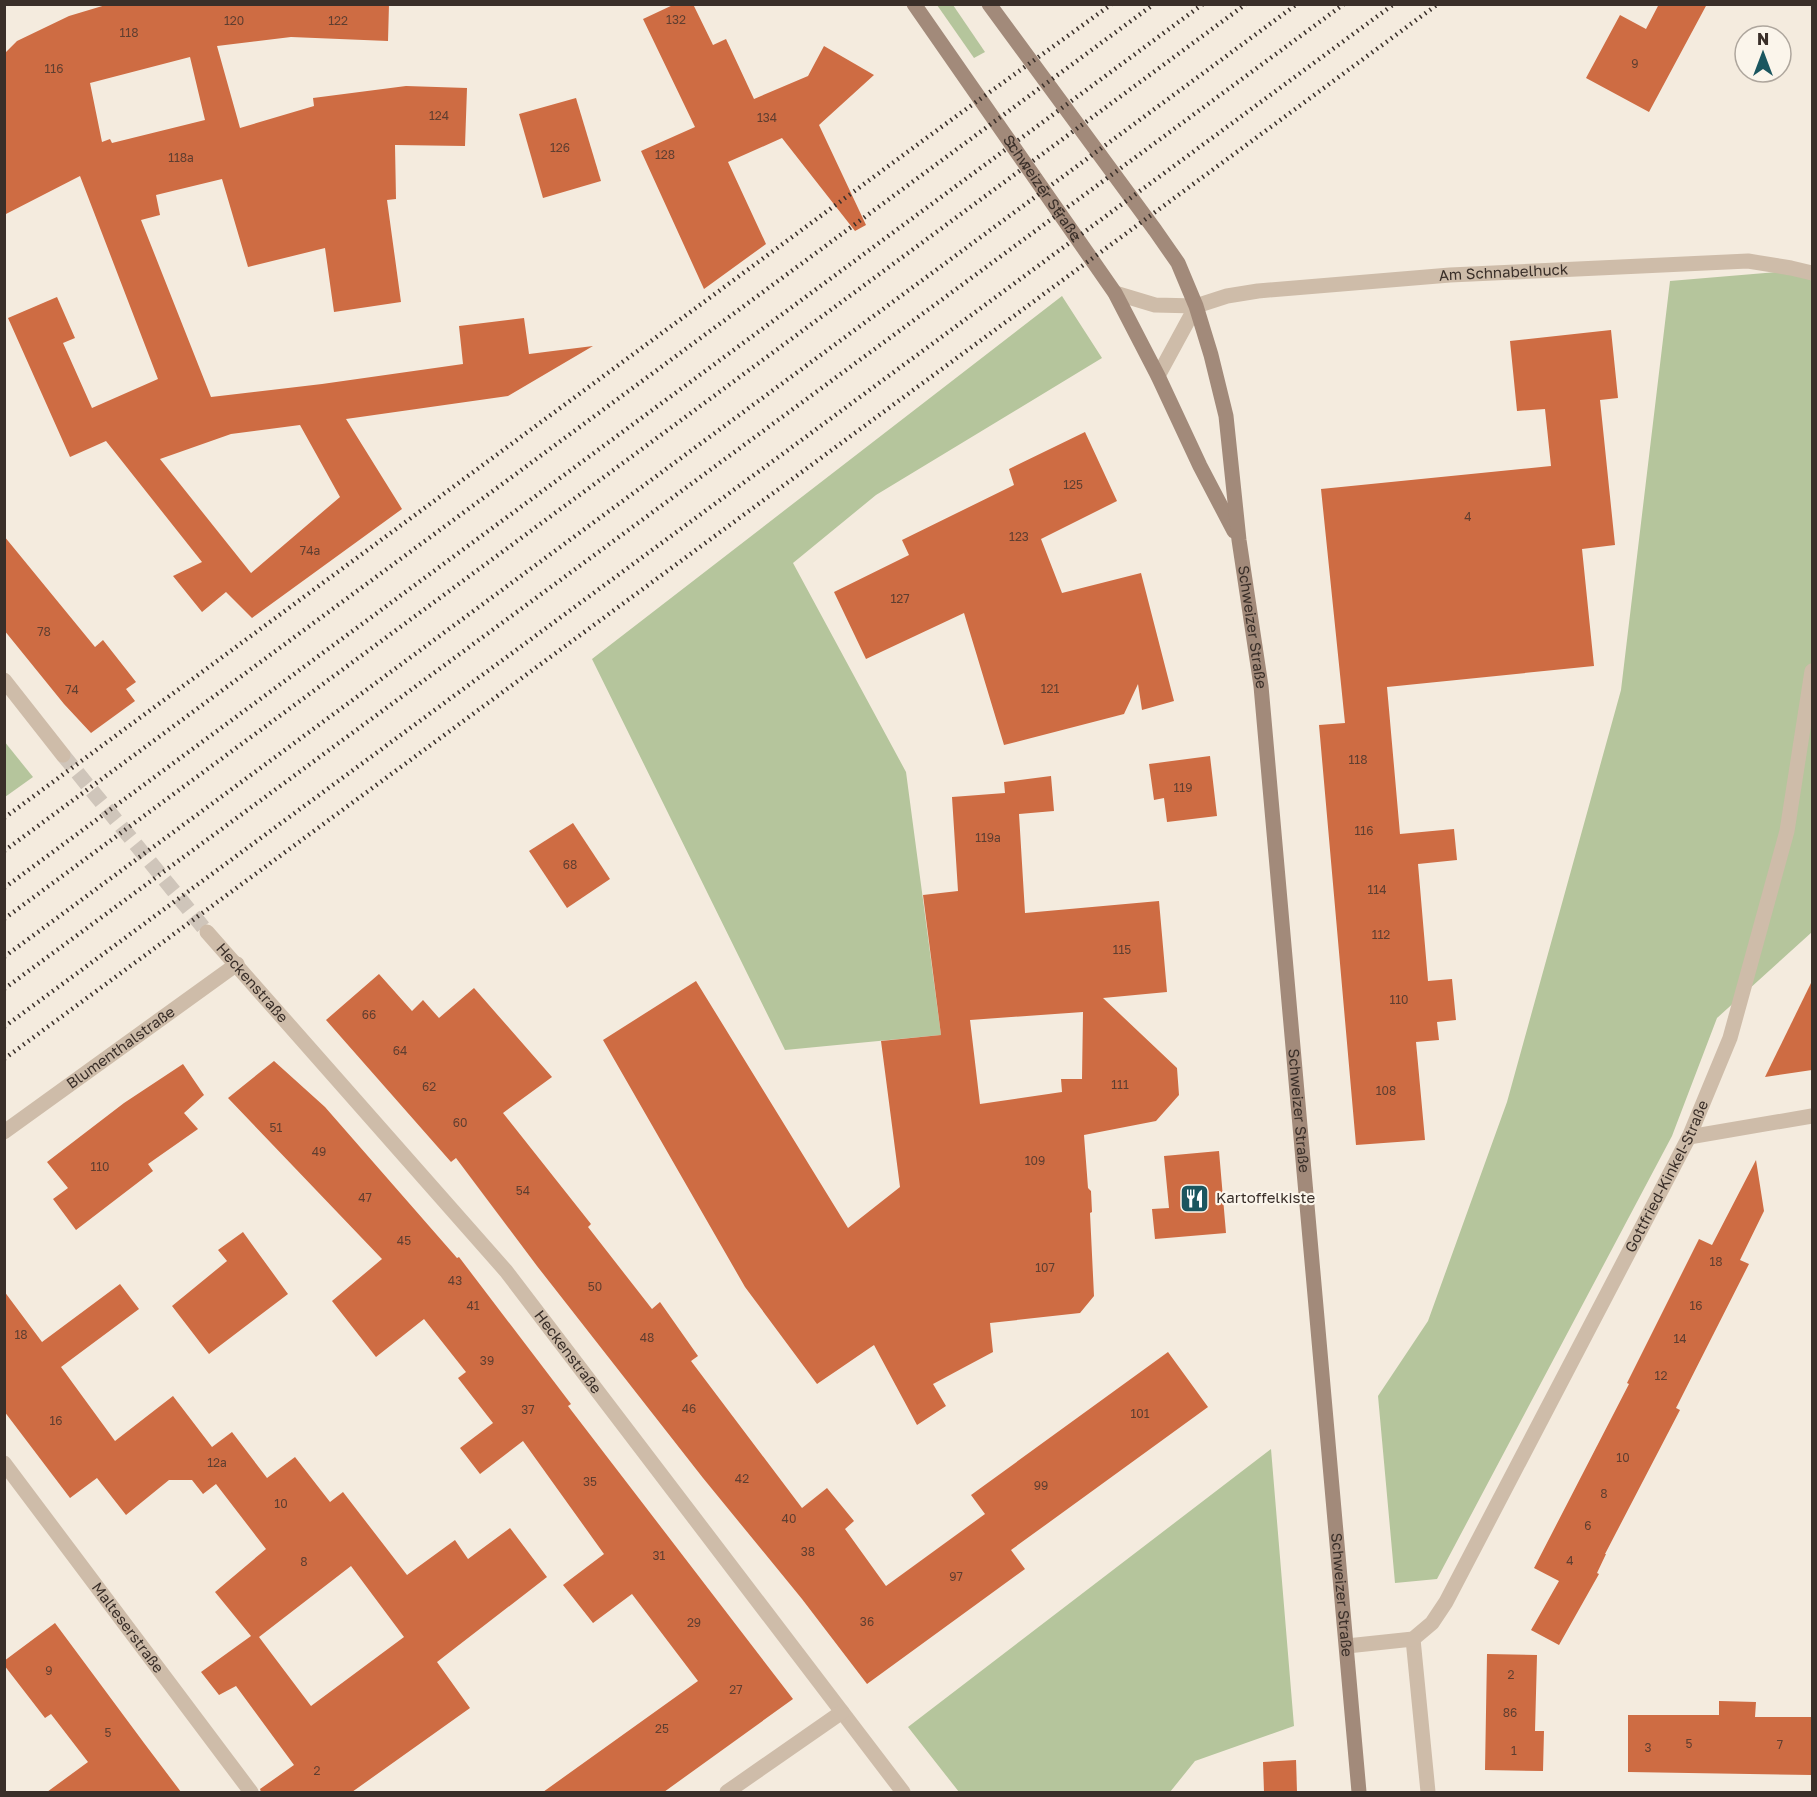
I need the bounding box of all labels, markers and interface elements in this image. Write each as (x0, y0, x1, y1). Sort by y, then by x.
house number: 132 (666, 12, 686, 27)
house number: 120 (224, 13, 244, 28)
house number: 122 (328, 13, 348, 28)
north arrow (1733, 24, 1793, 84)
house number: 118 (120, 25, 138, 40)
text: N (1757, 29, 1769, 49)
house number: 9 (1631, 56, 1639, 71)
house number: 116 (45, 61, 63, 76)
house number: 124 (429, 108, 449, 123)
house number: 134 (757, 110, 777, 125)
street label: Schweizer Straße (1000, 131, 1086, 244)
house number: 126 (550, 140, 570, 155)
house number: 128 (655, 147, 675, 162)
house number: 118a (168, 150, 194, 165)
street label: Am Schnabelhuck (1438, 259, 1569, 284)
house number: 125 (1063, 477, 1083, 492)
house number: 4 (1464, 509, 1472, 524)
house number: 123 (1009, 529, 1029, 544)
house number: 74a (300, 543, 320, 558)
street label: Schweizer Straße (1235, 564, 1271, 690)
house number: 127 (890, 591, 910, 606)
house number: 78 (37, 624, 51, 639)
house number: 121 (1041, 681, 1059, 696)
house number: 74 (65, 682, 79, 697)
house number: 118 (1349, 752, 1367, 767)
house number: 119 (1174, 780, 1192, 795)
house number: 116 (1355, 823, 1373, 838)
house number: 119a (975, 830, 1001, 845)
house number: 68 (563, 857, 577, 872)
house number: 114 (1368, 882, 1386, 897)
house number: 112 (1372, 927, 1390, 942)
street label: Heckenstraße (213, 939, 293, 1026)
house number: 115 (1113, 942, 1131, 957)
house number: 110 (1389, 992, 1409, 1007)
street label: Blumenthalstraße (63, 1002, 178, 1092)
house number: 66 (362, 1007, 376, 1022)
house number: 64 (393, 1043, 407, 1058)
street label: Schweizer Straße (1285, 1048, 1314, 1174)
house number: 111 (1111, 1077, 1129, 1092)
house number: 62 (422, 1079, 436, 1094)
house number: 108 (1376, 1083, 1396, 1098)
street label: Gottfried-Kinkel-Straße (1620, 1097, 1711, 1255)
house number: 60 (453, 1115, 467, 1130)
house number: 51 (270, 1120, 283, 1135)
house number: 49 (312, 1144, 326, 1159)
house number: 109 (1025, 1153, 1045, 1168)
house number: 110 (90, 1159, 110, 1174)
restaurant icon: Kartoffelkiste (1179, 1182, 1211, 1214)
house number: 54 (516, 1183, 530, 1198)
place label: Kartoffelkiste (1216, 1188, 1316, 1206)
house number: 47 (358, 1190, 372, 1205)
house number: 45 (397, 1233, 411, 1248)
house number: 18 (1709, 1254, 1723, 1269)
house number: 107 (1035, 1260, 1055, 1275)
house number: 43 (448, 1273, 462, 1288)
house number: 50 (588, 1279, 602, 1294)
house number: 41 (466, 1298, 480, 1313)
house number: 16 (1689, 1298, 1703, 1313)
street label: Heckenstraße (531, 1306, 606, 1397)
house number: 18 (14, 1327, 28, 1342)
house number: 48 (640, 1330, 654, 1345)
house number: 14 (1673, 1331, 1687, 1346)
house number: 39 (480, 1353, 494, 1368)
house number: 12 (1655, 1368, 1667, 1383)
house number: 46 (682, 1401, 696, 1416)
house number: 37 (521, 1402, 535, 1417)
house number: 101 (1130, 1406, 1150, 1421)
house number: 16 (49, 1413, 63, 1428)
house number: 10 (1616, 1450, 1630, 1465)
house number: 12a (207, 1455, 227, 1470)
house number: 42 (735, 1471, 749, 1486)
house number: 35 (583, 1474, 597, 1489)
house number: 99 (1034, 1478, 1048, 1493)
house number: 8 (1600, 1486, 1608, 1501)
house number: 10 (274, 1496, 288, 1511)
house number: 40 (782, 1511, 796, 1526)
house number: 6 (1584, 1518, 1592, 1533)
street label: Schweizer Straße (1328, 1532, 1357, 1658)
house number: 38 (801, 1544, 815, 1559)
house number: 31 (653, 1548, 666, 1563)
house number: 4 (1566, 1553, 1574, 1568)
house number: 8 (300, 1554, 308, 1569)
house number: 97 (949, 1569, 963, 1584)
street label: Malteserstraße (89, 1578, 168, 1676)
house number: 36 (860, 1614, 874, 1629)
house number: 29 (687, 1615, 701, 1630)
house number: 9 (45, 1663, 53, 1678)
house number: 2 (1508, 1667, 1515, 1682)
house number: 27 (729, 1682, 743, 1697)
house number: 86 (1503, 1705, 1517, 1720)
house number: 25 (655, 1721, 669, 1736)
house number: 5 (105, 1725, 112, 1740)
house number: 5 (1686, 1736, 1693, 1751)
house number: 7 (1777, 1737, 1783, 1752)
house number: 3 (1644, 1740, 1652, 1755)
house number: 1 (1511, 1743, 1517, 1758)
house number: 2 (314, 1763, 321, 1778)

